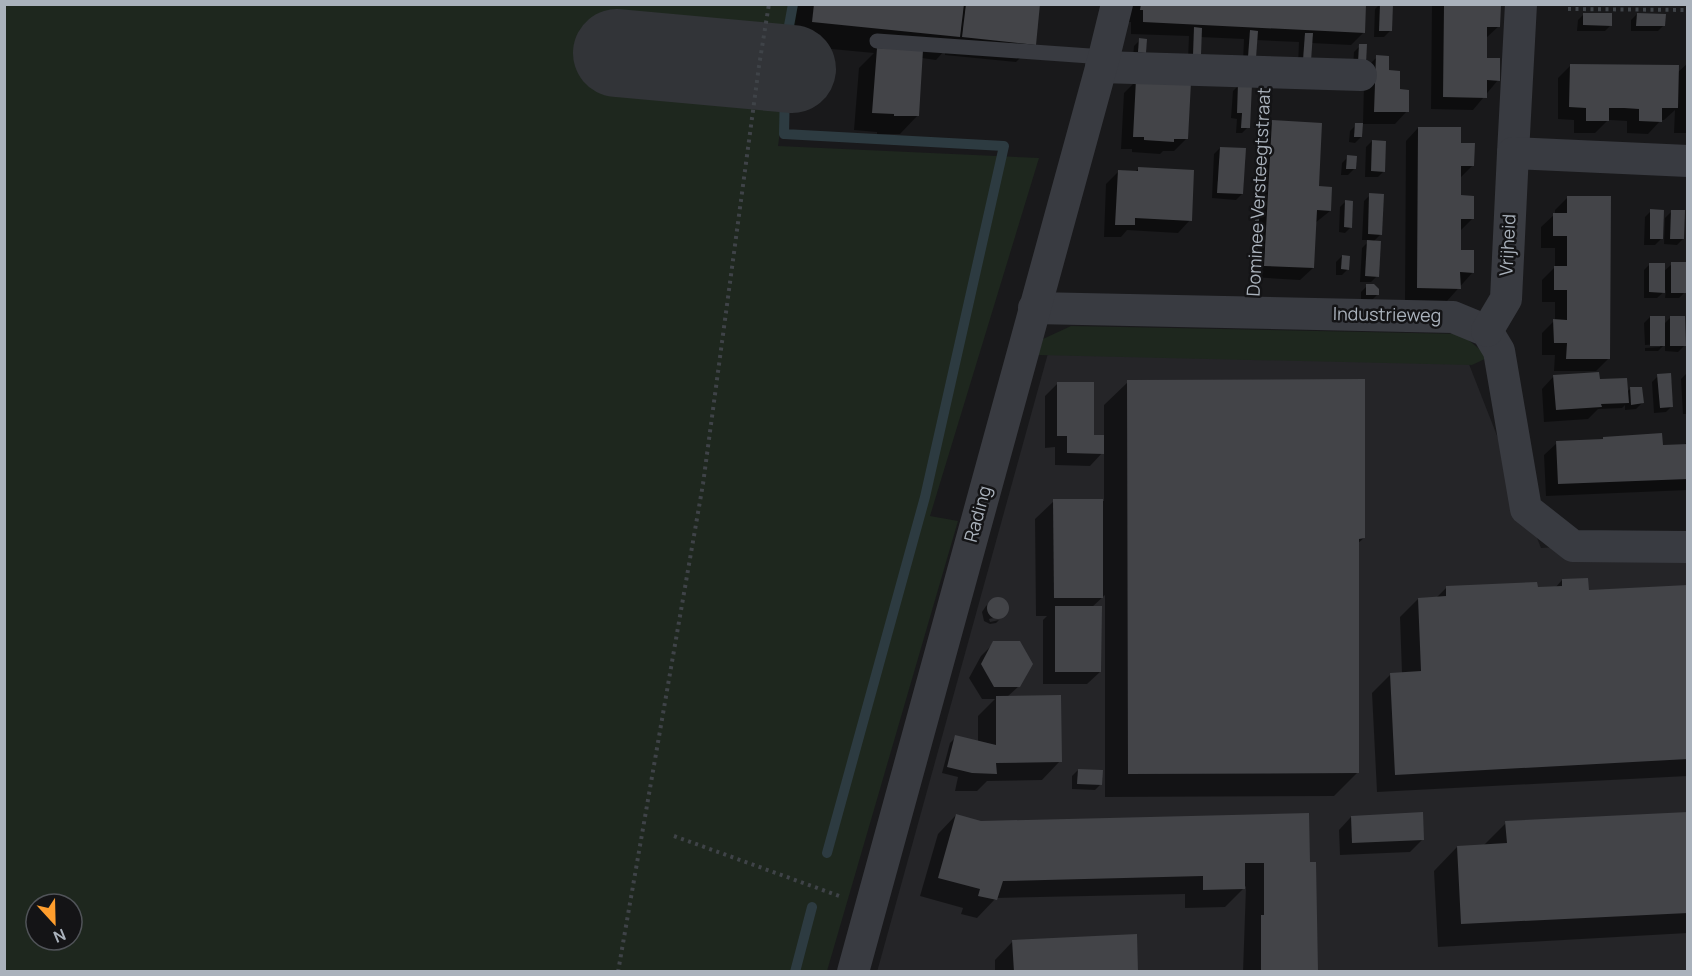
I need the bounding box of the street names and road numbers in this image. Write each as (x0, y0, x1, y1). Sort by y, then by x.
street label: Dominee Versteegtstraat (1241, 87, 1275, 297)
street label: Vrijheid (1493, 213, 1521, 277)
street label: Industrieweg (1333, 301, 1441, 327)
street label: Rading (958, 483, 996, 545)

